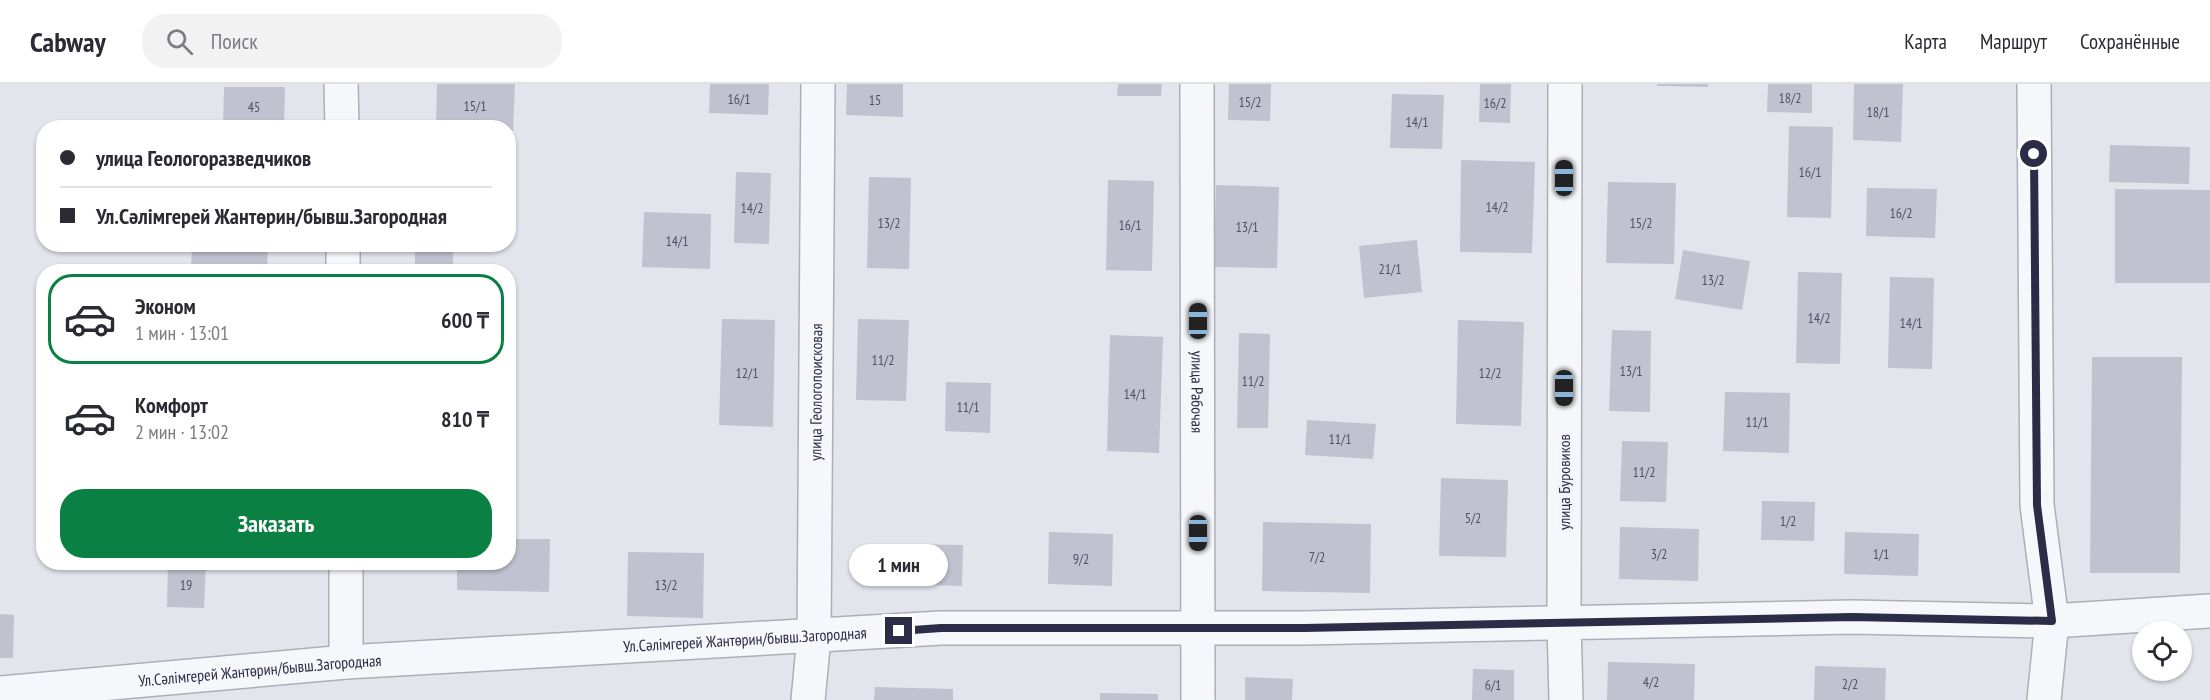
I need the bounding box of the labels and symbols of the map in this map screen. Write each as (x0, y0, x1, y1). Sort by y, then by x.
house number: 18/2 (1778, 89, 1802, 107)
house number: 16/1 (727, 90, 751, 108)
house number: 15 (869, 91, 881, 109)
house number: 15/2 (1238, 93, 1262, 111)
house number: 16/2 (1483, 94, 1507, 112)
house number: 15/1 (463, 97, 487, 115)
house number: 45 (248, 98, 260, 116)
house number: 18/1 (1866, 103, 1890, 121)
house number: 14/1 (1405, 113, 1429, 131)
route start (2020, 140, 2047, 167)
car (1555, 160, 1573, 196)
house number: 16/1 (1798, 163, 1822, 181)
house number: 14/2 (1485, 198, 1509, 216)
house number: 14/2 (740, 199, 764, 217)
house number: 16/2 (1889, 204, 1913, 222)
house number: 13/2 (877, 214, 901, 232)
house number: 15/2 (1629, 214, 1653, 232)
house number: 16/1 (1118, 216, 1142, 234)
house number: 13/1 (1235, 218, 1259, 236)
house number: 14/1 (665, 232, 689, 250)
house number: 21/1 (1378, 260, 1402, 278)
house number: 13/2 (1701, 271, 1725, 289)
car (1189, 303, 1207, 339)
house number: 14/2 (1807, 309, 1831, 327)
house number: 14/1 (1899, 314, 1923, 332)
street label: улица Геологопоисковая (805, 323, 826, 461)
house number: 11/2 (871, 351, 895, 369)
street label: улица Рабочая (1187, 351, 1208, 433)
house number: 13/1 (1619, 362, 1643, 380)
house number: 12/1 (735, 364, 759, 382)
house number: 12/2 (1478, 364, 1502, 382)
car (1555, 370, 1573, 406)
house number: 11/2 (1241, 372, 1265, 390)
house number: 14/1 (1123, 385, 1147, 403)
house number: 11/1 (956, 398, 980, 416)
house number: 11/1 (1745, 413, 1769, 431)
house number: 11/1 (1328, 430, 1352, 448)
street label: улица Буровиков (1554, 434, 1574, 530)
house number: 11/2 (1632, 463, 1656, 481)
house number: 5/2 (1465, 509, 1481, 527)
house number: 1/2 (1780, 512, 1796, 530)
car (1189, 515, 1207, 551)
callout: 1 мин (850, 544, 948, 586)
house number: 3/2 (1651, 545, 1667, 563)
house number: 1/1 (1873, 545, 1889, 563)
house number: 7/2 (1309, 548, 1325, 566)
house number: 9/2 (1073, 550, 1089, 568)
house number: 19 (180, 576, 192, 594)
house number: 13/2 (654, 576, 678, 594)
route end (885, 617, 912, 644)
street label: Ул.Сәлімгерей Жантөрин/бывш.Загородная (623, 622, 867, 656)
street label: Ул.Сәлімгерей Жантөрин/бывш.Загородная (138, 650, 382, 691)
house number: 4/2 (1643, 673, 1659, 691)
house number: 2/2 (1842, 675, 1858, 693)
house number: 6/1 (1485, 676, 1501, 694)

